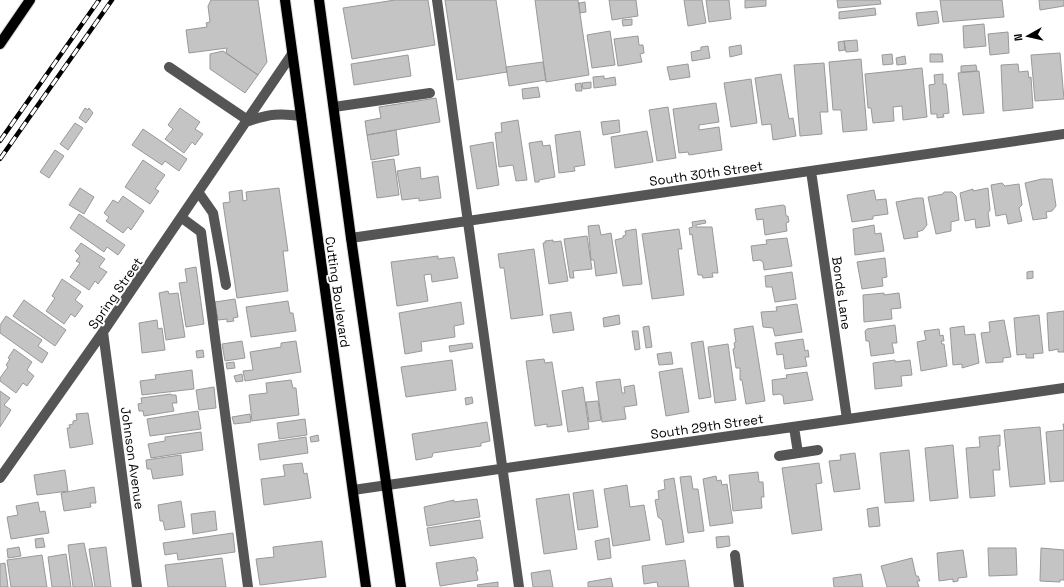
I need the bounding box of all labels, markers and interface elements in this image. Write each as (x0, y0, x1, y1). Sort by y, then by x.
north arrow (1008, 16, 1048, 56)
text: N (1011, 33, 1026, 42)
street label: South 30th Street (648, 157, 764, 190)
street label: Cutting Boulevard (321, 236, 354, 349)
street label: Spring Street (84, 254, 146, 332)
street label: Bonds Lane (828, 256, 855, 331)
street label: Johnson Avenue (117, 406, 148, 510)
street label: South 29th Street (649, 410, 765, 443)

